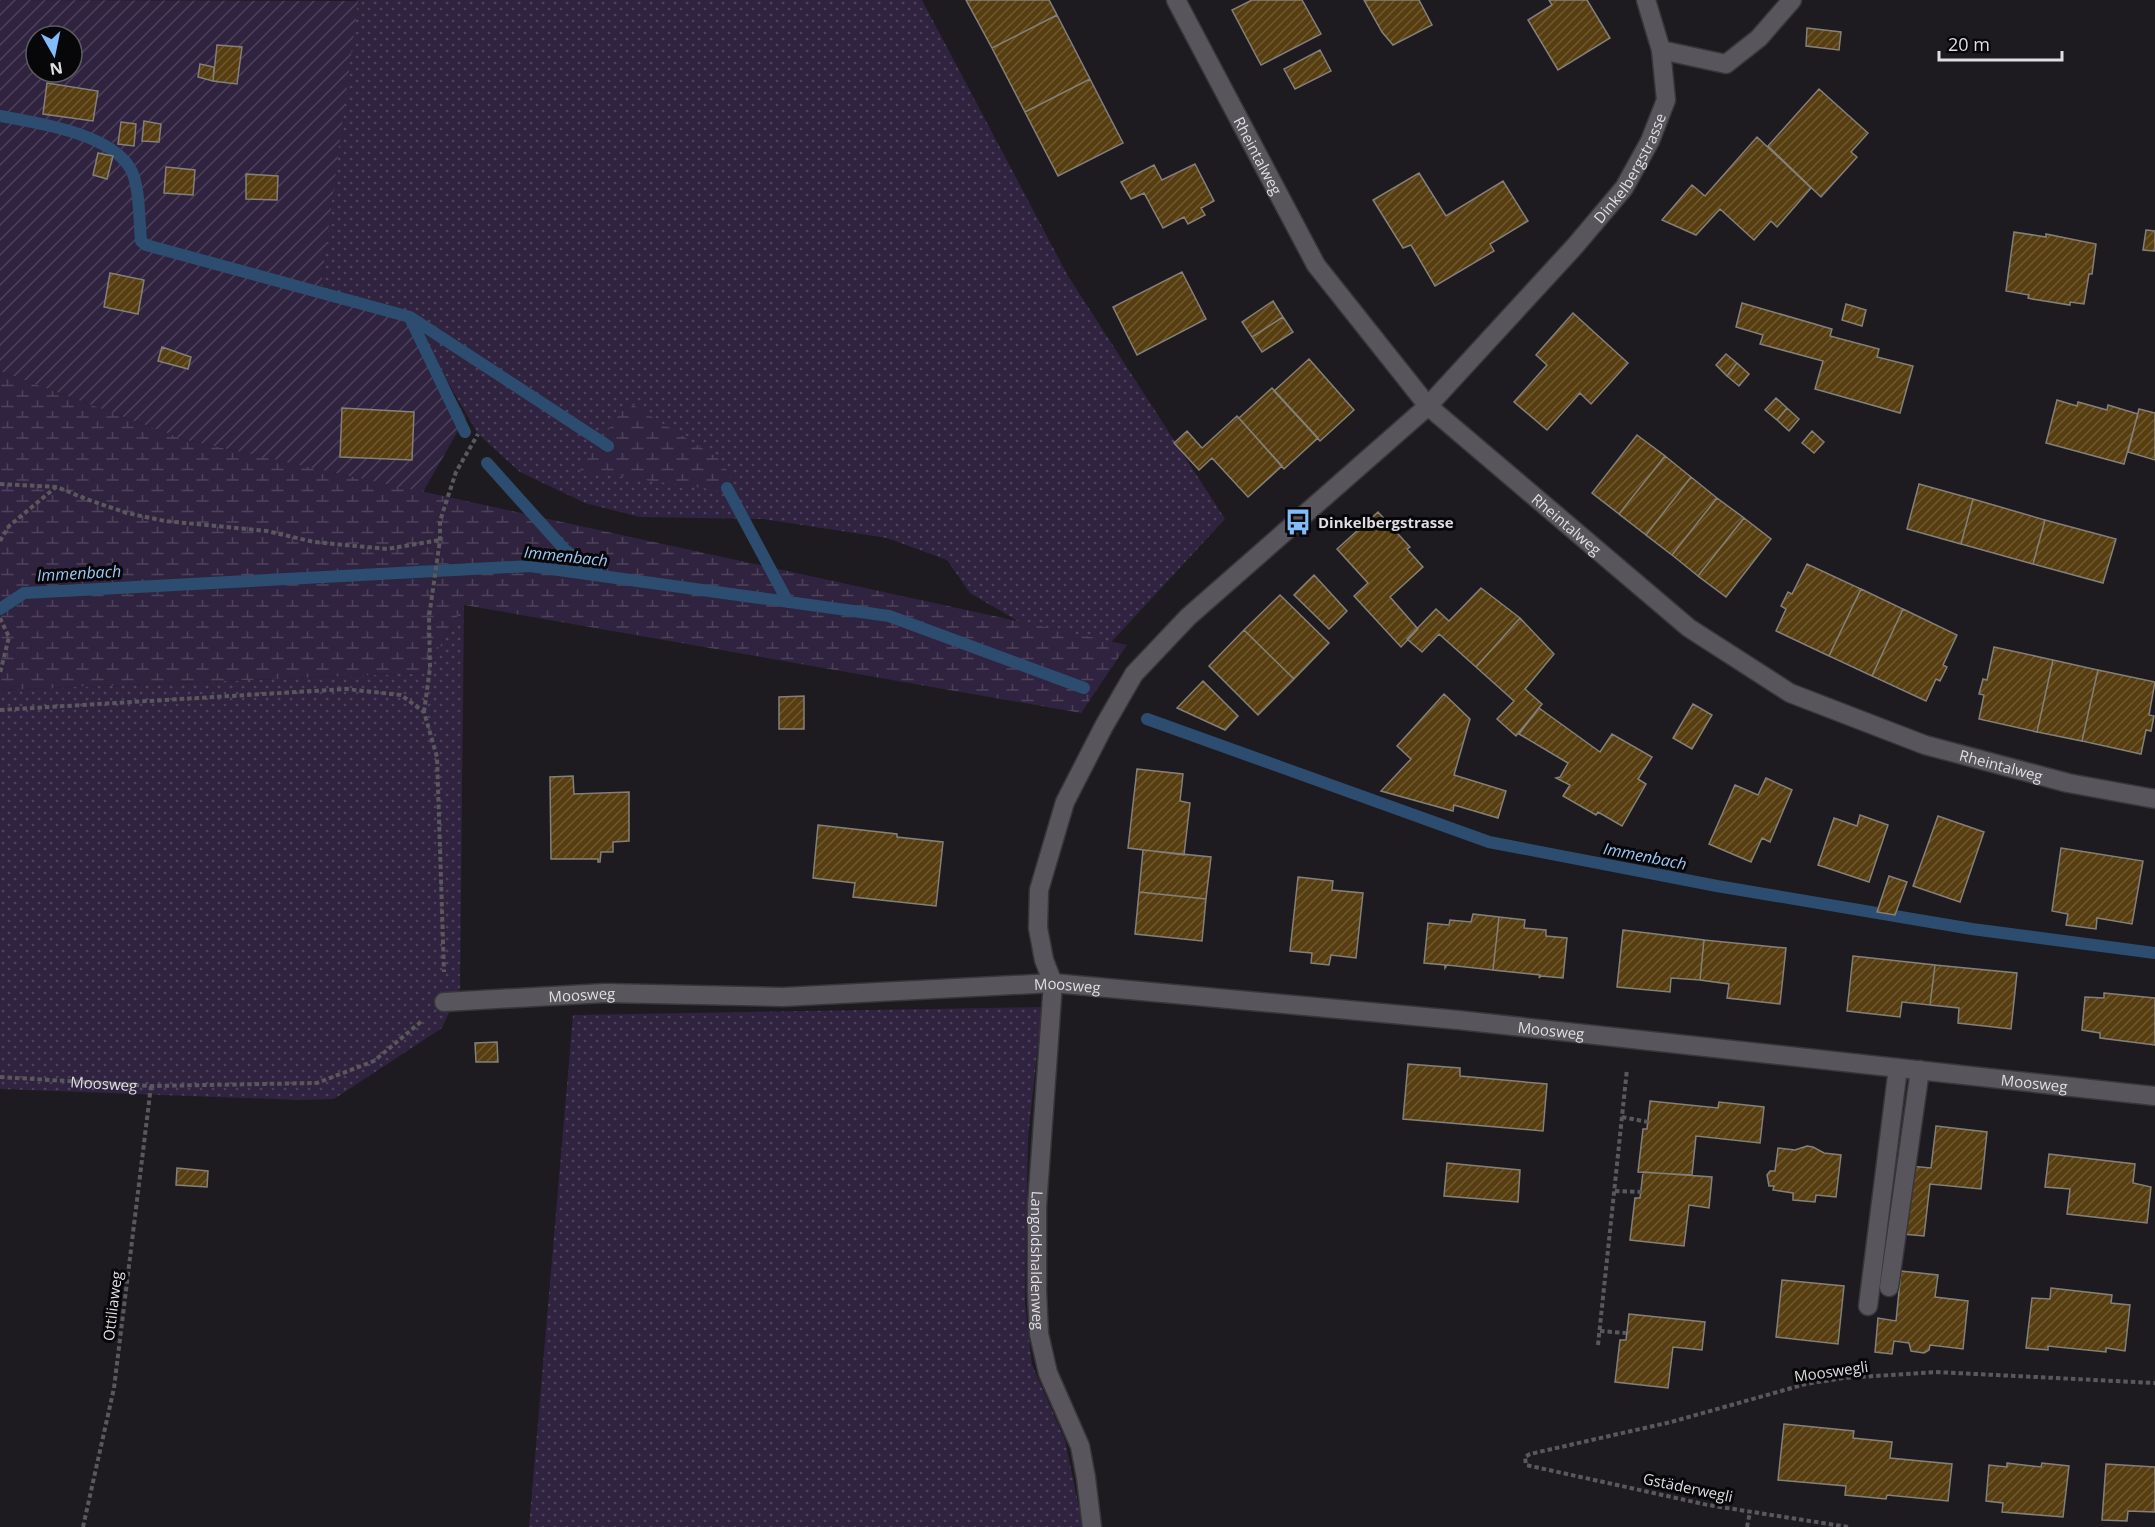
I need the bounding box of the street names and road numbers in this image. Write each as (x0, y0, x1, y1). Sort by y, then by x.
street label: Dinkelbergstrasse (1589, 110, 1670, 227)
street label: Rheintalweg (1229, 113, 1287, 198)
street label: Rheintalweg (1528, 489, 1606, 559)
street label: Rheintalweg (1957, 745, 2045, 786)
street label: Moosweg (1033, 973, 1102, 997)
street label: Moosweg (548, 983, 615, 1006)
street label: Moosweg (1517, 1017, 1585, 1044)
street label: Moosweg (2000, 1069, 2069, 1096)
street label: Moosweg (70, 1071, 138, 1095)
street label: Langoldshaldenweg (1027, 1190, 1049, 1330)
street label: Ottiliaweg (98, 1270, 126, 1342)
street label: Mooswegli (1793, 1356, 1869, 1386)
street label: Gstäderwegli (1641, 1468, 1735, 1506)

